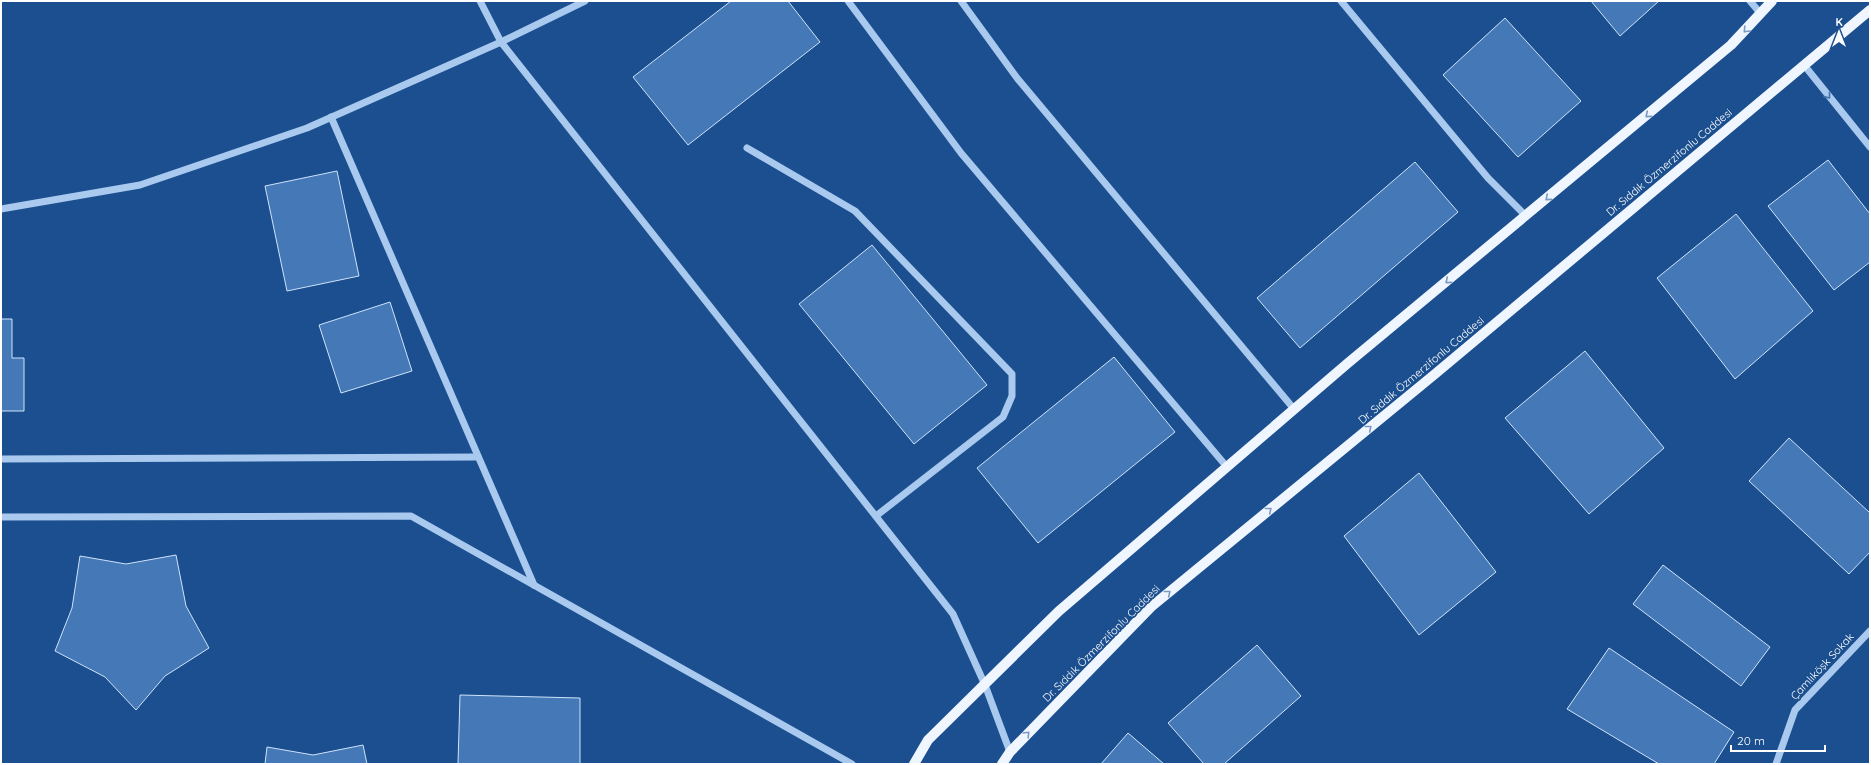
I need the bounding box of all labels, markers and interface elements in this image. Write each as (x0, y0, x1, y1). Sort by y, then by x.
north arrow (1819, 12, 1859, 52)
text: K (1835, 15, 1843, 29)
one-way arrow (1743, 25, 1751, 33)
one-way arrow (1824, 91, 1831, 98)
street label: Dr. Sıddık Özmerzifonlu Caddesi (1603, 105, 1735, 219)
one-way arrow (1645, 110, 1652, 117)
one-way arrow (1545, 193, 1552, 200)
one-way arrow (1445, 276, 1452, 283)
street label: Dr. Sıddık Özmerzifonlu Caddesi (1355, 313, 1487, 427)
one-way arrow (1365, 425, 1372, 432)
one-way arrow (1264, 508, 1271, 515)
street label: Dr. Sıddık Özmerzifonlu Caddesi (1039, 581, 1163, 705)
one-way arrow (1164, 590, 1171, 597)
street label: Çamlıköşk Sokak (1787, 629, 1857, 702)
scale bar (1731, 727, 1825, 753)
one-way arrow (1022, 731, 1030, 739)
text: 20 m (1737, 733, 1765, 748)

